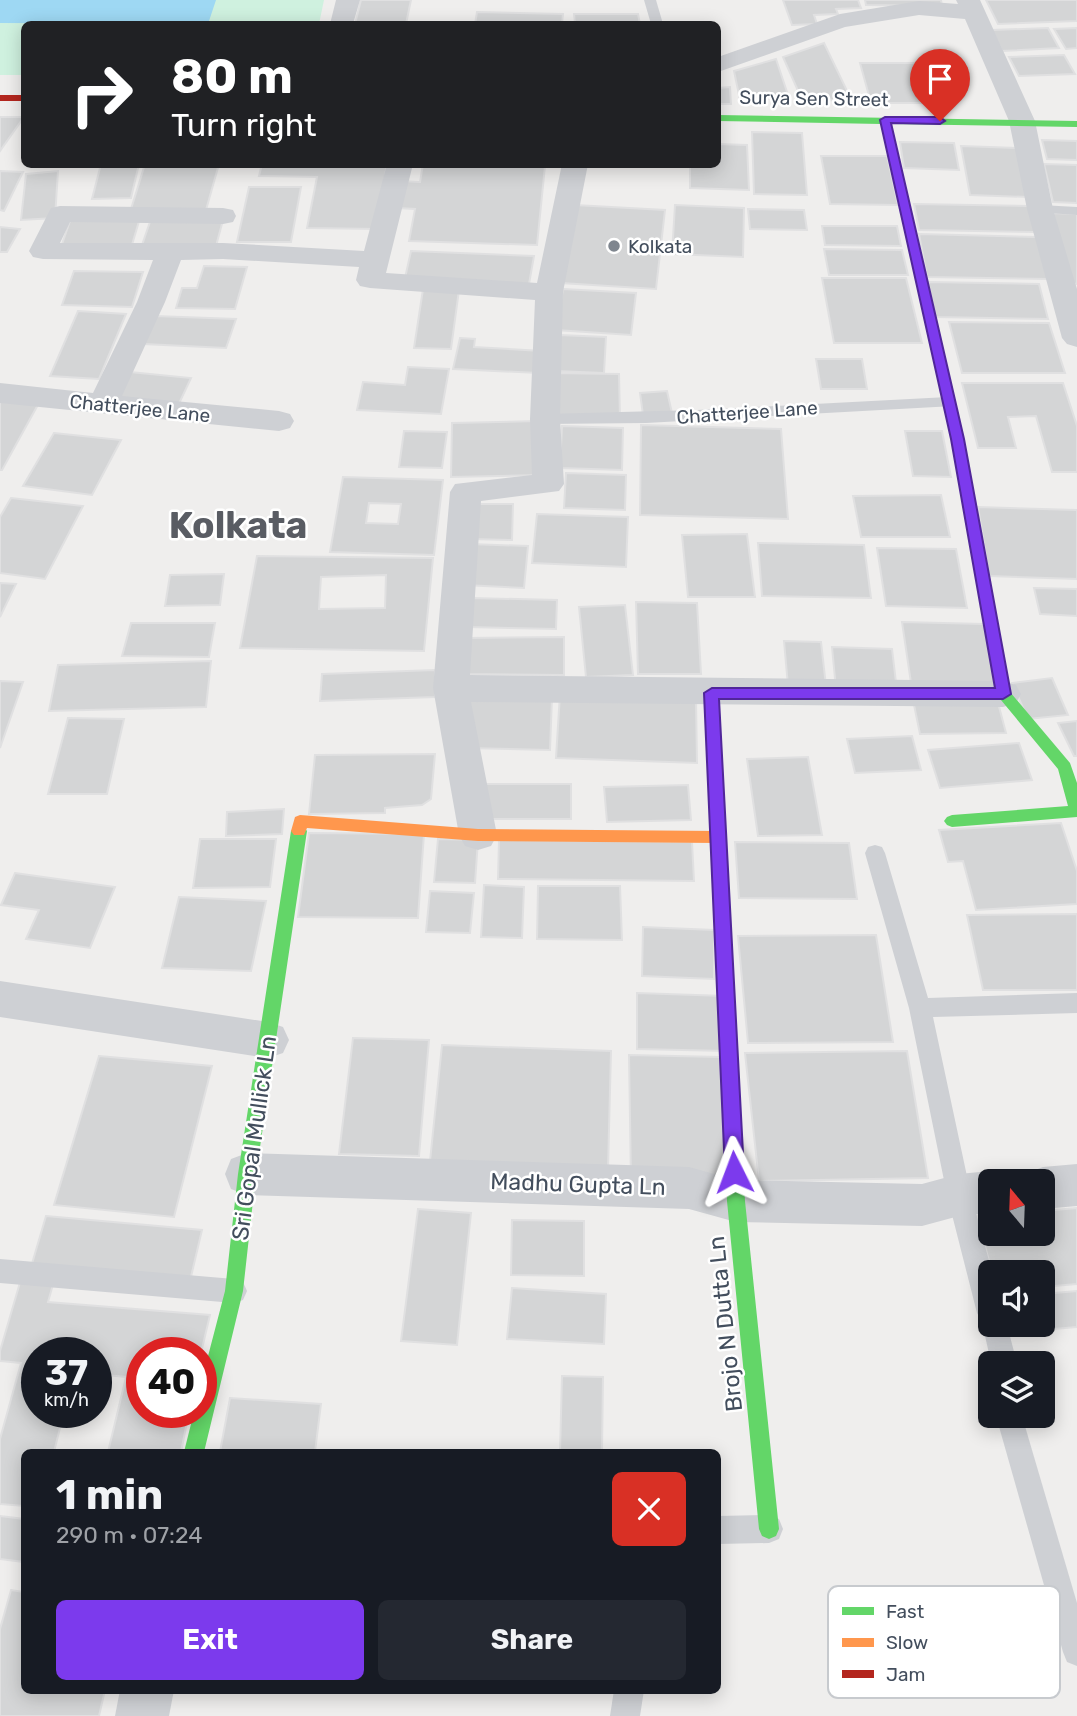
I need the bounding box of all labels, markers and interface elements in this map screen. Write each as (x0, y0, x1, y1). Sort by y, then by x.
text: 80 m (171, 47, 293, 105)
icon: right (56, 49, 147, 140)
pin (910, 49, 970, 121)
icon: arrive (921, 60, 959, 98)
street label: Surya Sen Street (739, 86, 889, 111)
text: Turn right (171, 106, 316, 144)
place label: Kolkata (628, 235, 692, 258)
marker: Kolkata (606, 238, 622, 254)
street label: Chatterjee Lane (68, 390, 211, 427)
street label: Chatterjee Lane (676, 396, 818, 429)
district label: Kolkata (169, 503, 307, 547)
street label: Sri Gopal Mullick Ln (226, 1034, 282, 1242)
position arrow (697, 1135, 771, 1209)
street label: Madhu Gupta Ln (490, 1167, 666, 1201)
north arrow (978, 1169, 1055, 1246)
map controls (978, 1169, 1055, 1428)
street label: Brojo N Dutta Ln (702, 1235, 748, 1413)
button: sound (978, 1260, 1055, 1337)
speed limit sign: 40 (126, 1337, 217, 1428)
button: layers (978, 1351, 1055, 1428)
text: 37 (45, 1352, 88, 1394)
text: km/h (44, 1389, 89, 1411)
text: 1 min (56, 1470, 163, 1520)
button: close (612, 1472, 686, 1546)
text: 290 m · 07:24 (56, 1521, 203, 1549)
legend (828, 1586, 1060, 1698)
button: Exit (56, 1600, 364, 1680)
button: Share (378, 1600, 686, 1680)
text: Fast (886, 1600, 925, 1623)
text: Slow (886, 1631, 928, 1654)
text: Jam (886, 1663, 925, 1686)

